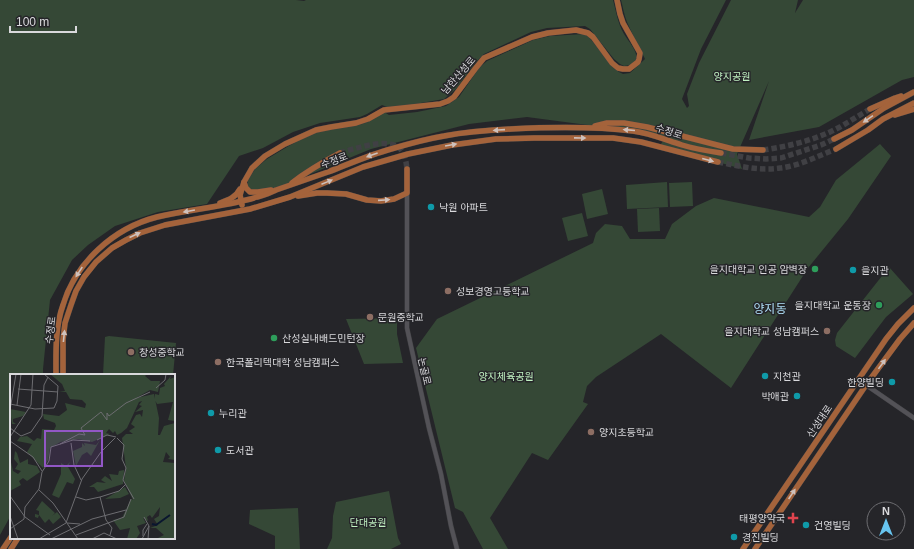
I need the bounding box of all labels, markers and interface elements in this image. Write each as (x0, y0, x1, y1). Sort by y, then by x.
scale bar (10, 8, 76, 34)
text: 100 m (16, 15, 49, 29)
street label: 남한산성로 (439, 54, 478, 96)
park label: 양지공원 (714, 71, 750, 82)
one-way arrow (863, 115, 874, 123)
street label: 수정로 (654, 122, 684, 141)
one-way arrow (493, 126, 505, 133)
one-way arrow (623, 127, 635, 134)
one-way arrow (574, 135, 587, 141)
one-way arrow (445, 142, 457, 148)
street label: 수정로 (319, 150, 349, 171)
one-way arrow (365, 153, 377, 159)
one-way arrow (702, 157, 714, 163)
one-way arrow (321, 179, 332, 185)
one-way arrow (378, 197, 390, 204)
marker: 낙원 아파트 (426, 202, 436, 212)
place label: 낙원 아파트 (439, 202, 488, 213)
one-way arrow (183, 208, 195, 214)
one-way arrow (130, 232, 141, 238)
place label: 을지대학교 인공 암벽장 (709, 264, 807, 275)
marker: 을지대학교 인공 암벽장 (810, 264, 820, 274)
marker: 을지관 (848, 265, 858, 275)
place label: 을지관 (861, 265, 889, 276)
one-way arrow (76, 266, 83, 278)
marker: 성보경영고등학교 (443, 286, 453, 296)
place label: 성보경영고등학교 (456, 286, 530, 297)
place label: 을지대학교 운동장 (795, 300, 871, 311)
marker: 을지대학교 운동장 (874, 300, 884, 310)
district label: 양지동 (753, 302, 787, 316)
marker: 문원중학교 (365, 312, 375, 322)
place label: 문원중학교 (378, 312, 424, 323)
street label: 수정로 (43, 316, 58, 344)
place label: 을지대학교 성남캠퍼스 (724, 326, 819, 337)
marker: 을지대학교 성남캠퍼스 (822, 326, 832, 336)
one-way arrow (61, 330, 67, 342)
marker: 산성실내배드민턴장 (269, 333, 279, 343)
place label: 산성실내배드민턴장 (282, 333, 365, 344)
marker: 창성중학교 (126, 347, 136, 357)
place label: 창성중학교 (139, 347, 185, 358)
street label: 논골로 (416, 356, 433, 386)
marker: 한국폴리텍대학 성남캠퍼스 (213, 357, 223, 367)
place label: 한국폴리텍대학 성남캠퍼스 (226, 357, 339, 368)
one-way arrow (878, 358, 886, 369)
park label: 양지체육공원 (478, 371, 534, 382)
marker: 지천관 (760, 371, 770, 381)
place label: 지천관 (773, 371, 801, 382)
inset map (10, 374, 175, 539)
place label: 한양빌딩 (847, 377, 884, 388)
marker: 한양빌딩 (887, 377, 897, 387)
place label: 박애관 (761, 391, 790, 402)
marker: 박애관 (792, 391, 802, 401)
street label: 산성대로 (805, 403, 834, 440)
marker: 누리관 (206, 408, 216, 418)
place label: 누리관 (219, 408, 247, 419)
marker: 양지초등학교 (586, 427, 596, 437)
place label: 양지초등학교 (599, 427, 654, 438)
marker: 도서관 (213, 445, 223, 455)
place label: 도서관 (226, 445, 254, 456)
one-way arrow (788, 488, 796, 499)
north arrow (866, 501, 906, 541)
text: N (882, 505, 890, 517)
place label: 태평양약국 (739, 513, 785, 524)
marker: 태평양약국 (788, 513, 798, 523)
park label: 단대공원 (350, 517, 386, 528)
marker: 건영빌딩 (801, 520, 811, 530)
place label: 건영빌딩 (814, 520, 851, 531)
marker: 경진빌딩 (729, 532, 739, 542)
place label: 경진빌딩 (742, 532, 779, 543)

